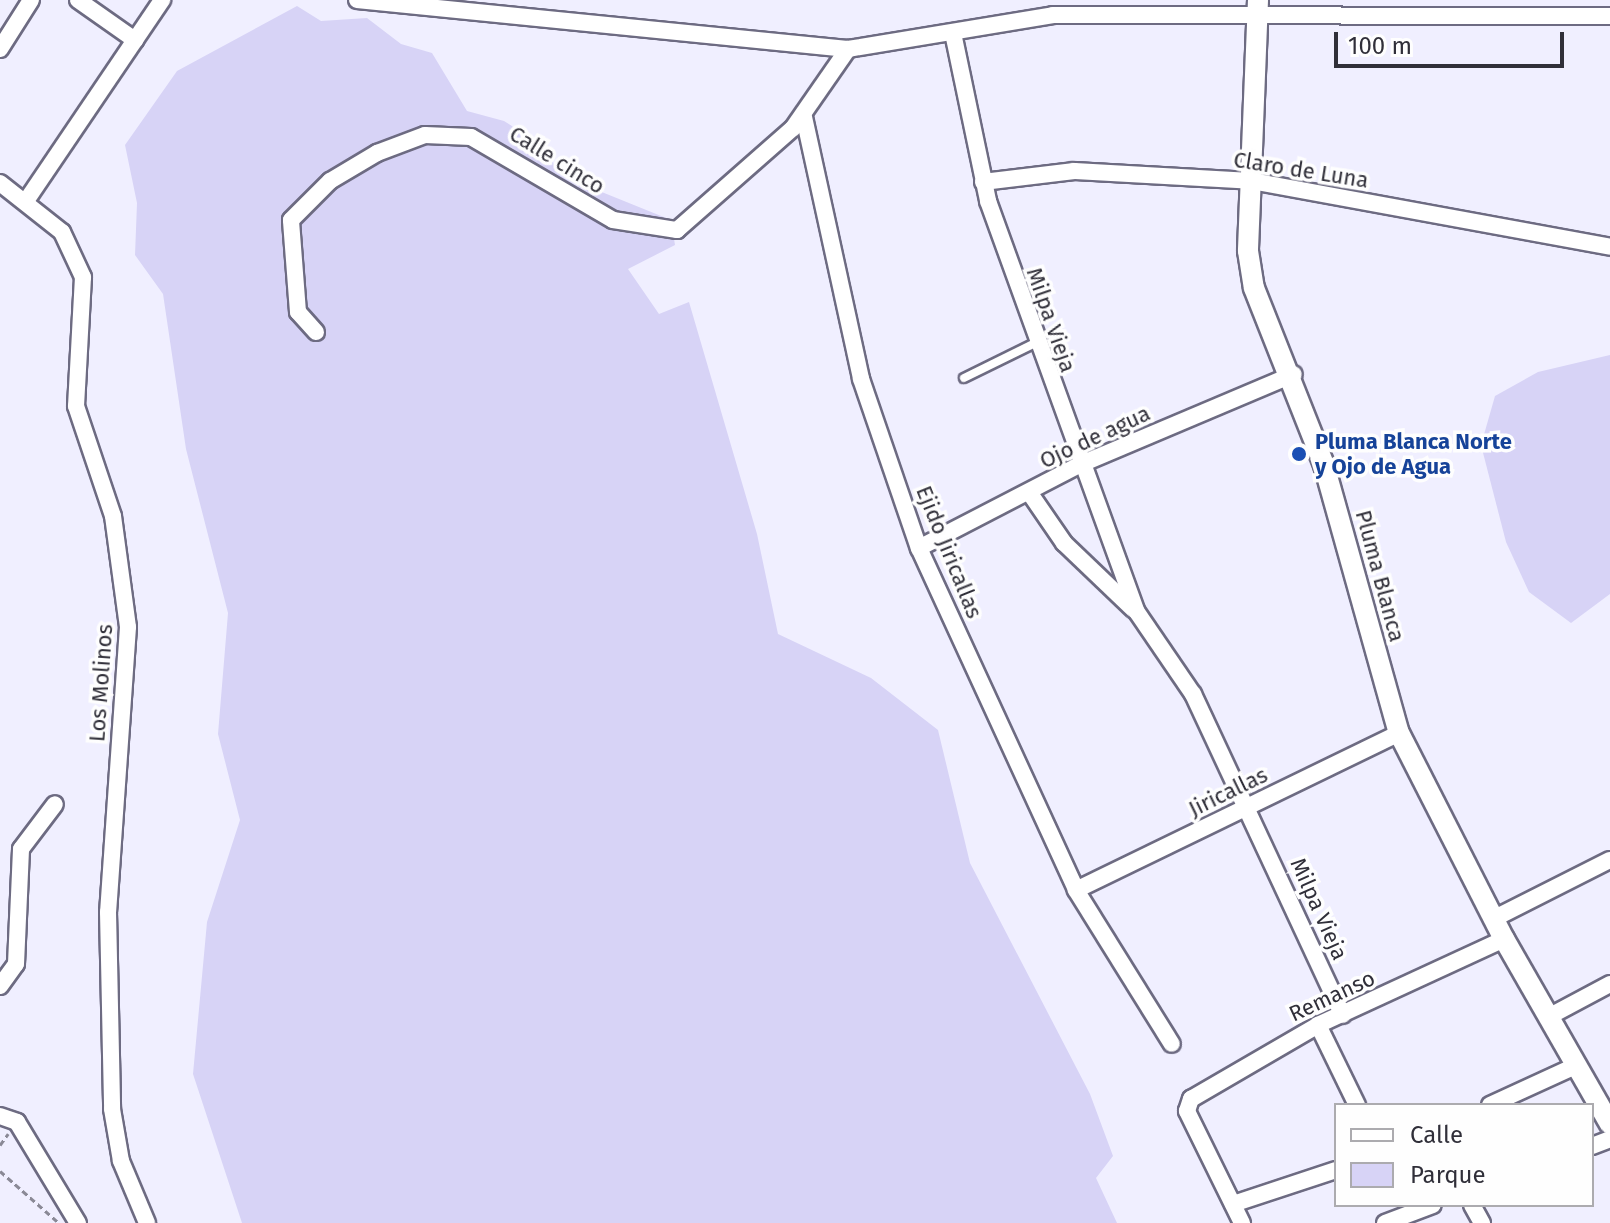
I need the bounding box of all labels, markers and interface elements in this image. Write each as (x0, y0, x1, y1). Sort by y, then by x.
scale bar (1338, 16, 1568, 66)
text: 100 m (1348, 32, 1412, 60)
street label: Calle cinco (505, 120, 609, 200)
street label: Claro de Luna (1232, 146, 1370, 194)
street label: Milpa Vieja (1021, 264, 1081, 376)
street label: Ojo de agua (1036, 400, 1154, 474)
place label: Pluma Blanca Norte y Ojo de Agua (1315, 428, 1512, 480)
marker: Pluma Blanca Norte y Ojo de Agua (1290, 445, 1308, 463)
street label: Ejido Jiricallas (910, 482, 988, 622)
street label: Pluma Blanca (1350, 507, 1410, 645)
street label: Los Molinos (84, 623, 118, 743)
street label: Jiricallas (1184, 762, 1272, 822)
street label: Milpa Vieja (1285, 854, 1353, 964)
street label: Remanso (1285, 965, 1379, 1027)
legend (1334, 1103, 1594, 1207)
text: Calle (1410, 1121, 1463, 1149)
text: Parque (1410, 1161, 1486, 1189)

